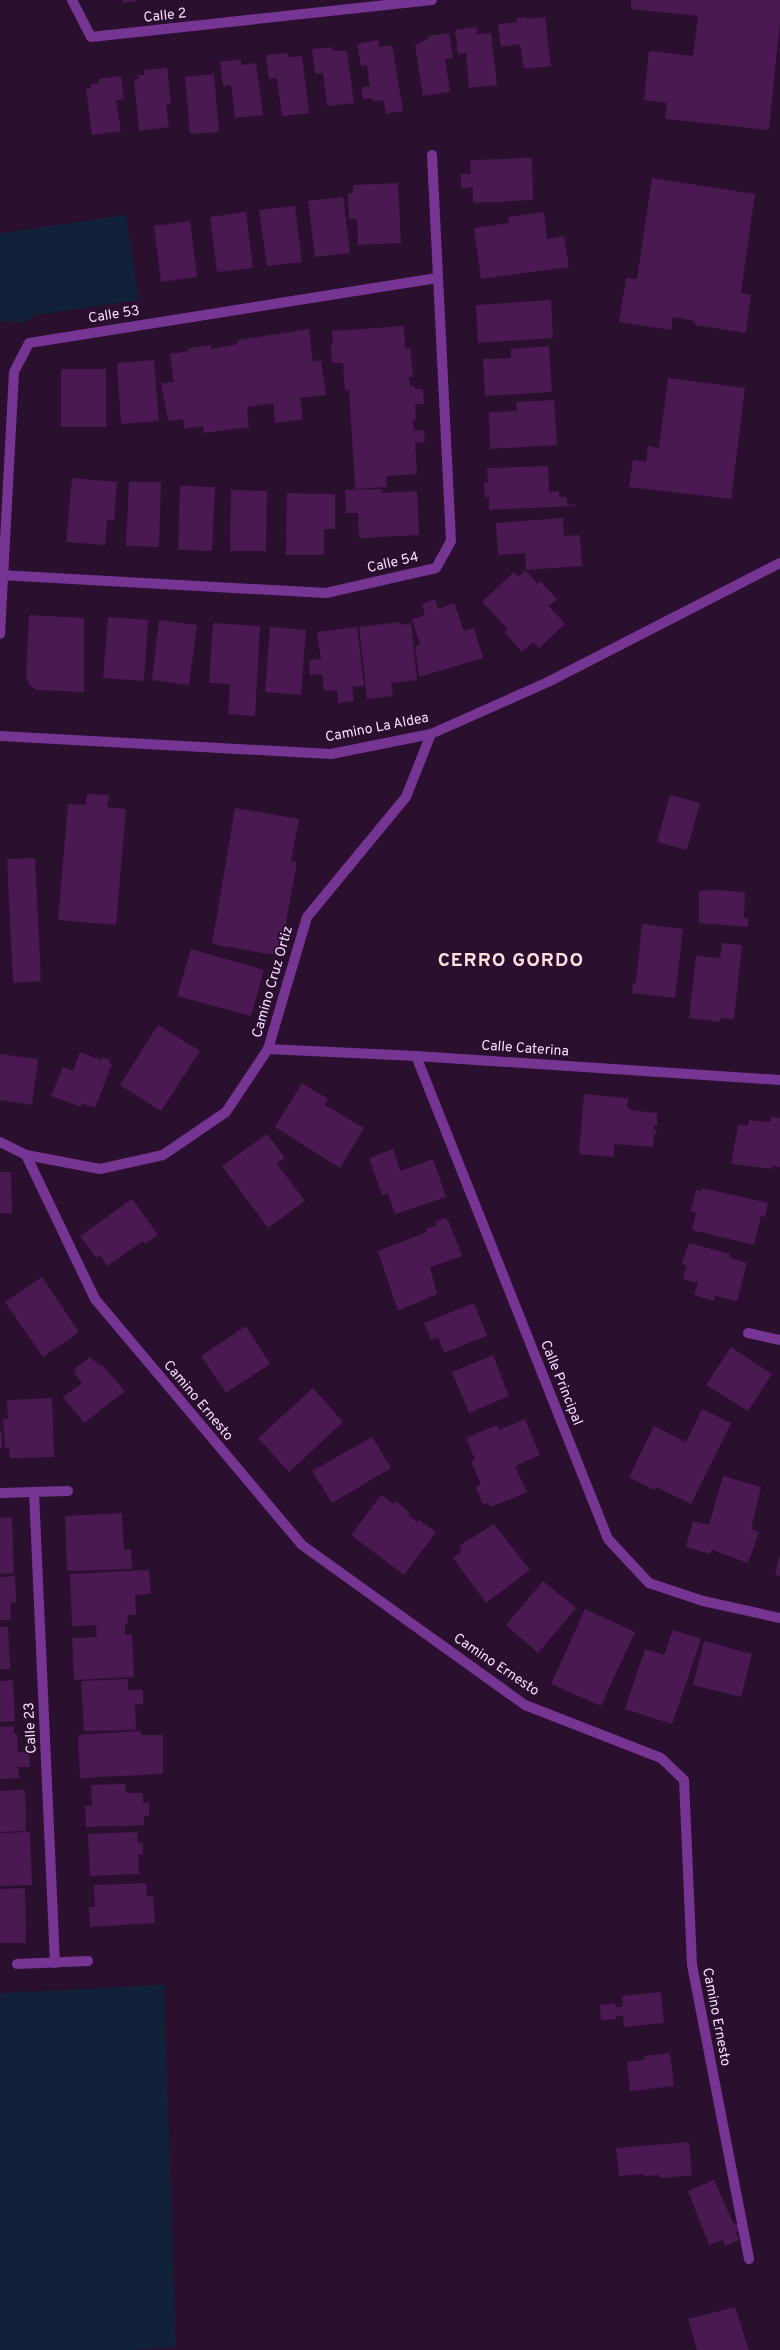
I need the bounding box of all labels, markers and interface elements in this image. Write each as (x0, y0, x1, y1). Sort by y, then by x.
street label: Calle 2 (143, 5, 187, 27)
street label: Calle 53 (87, 303, 141, 327)
street label: Calle 54 (366, 549, 420, 577)
street label: Camino La Aldea (324, 710, 430, 746)
street label: Camino Cruz Ortiz (249, 924, 297, 1040)
district label: CERRO GORDO (438, 949, 584, 973)
street label: Calle Caterina (481, 1037, 569, 1061)
street label: Calle Principal (536, 1338, 586, 1428)
street label: Camino Ernesto (159, 1357, 237, 1445)
street label: Camino Ernesto (450, 1630, 542, 1700)
street label: Calle 23 (21, 1702, 41, 1754)
street label: Camino Ernesto (698, 1966, 734, 2068)

